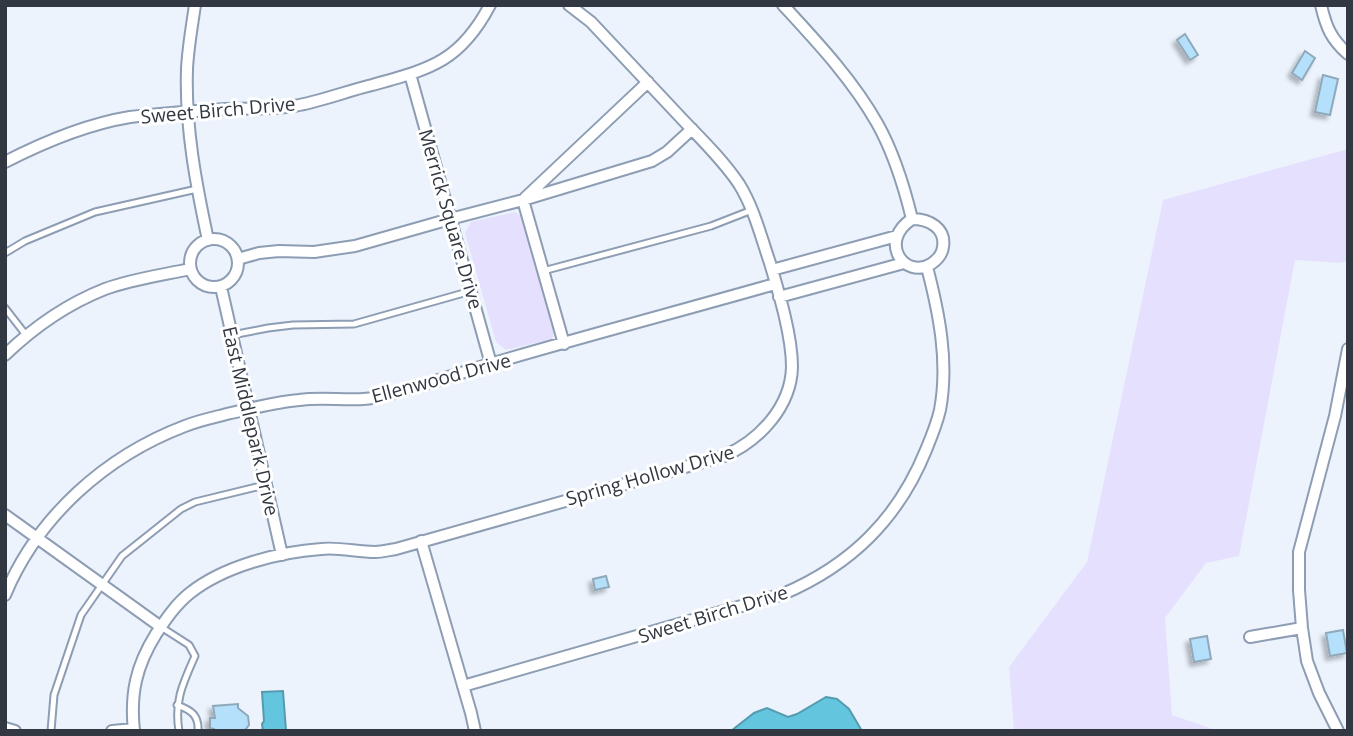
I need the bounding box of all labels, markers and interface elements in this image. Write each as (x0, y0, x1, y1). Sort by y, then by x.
street label: Sweet Birch Drive (140, 90, 296, 130)
street label: Merrick Square Drive (413, 126, 489, 312)
street label: East Middlepark Drive (217, 324, 285, 518)
street label: Ellenwood Drive (369, 347, 513, 409)
street label: Spring Hollow Drive (563, 439, 737, 511)
street label: Sweet Birch Drive (635, 579, 791, 649)

